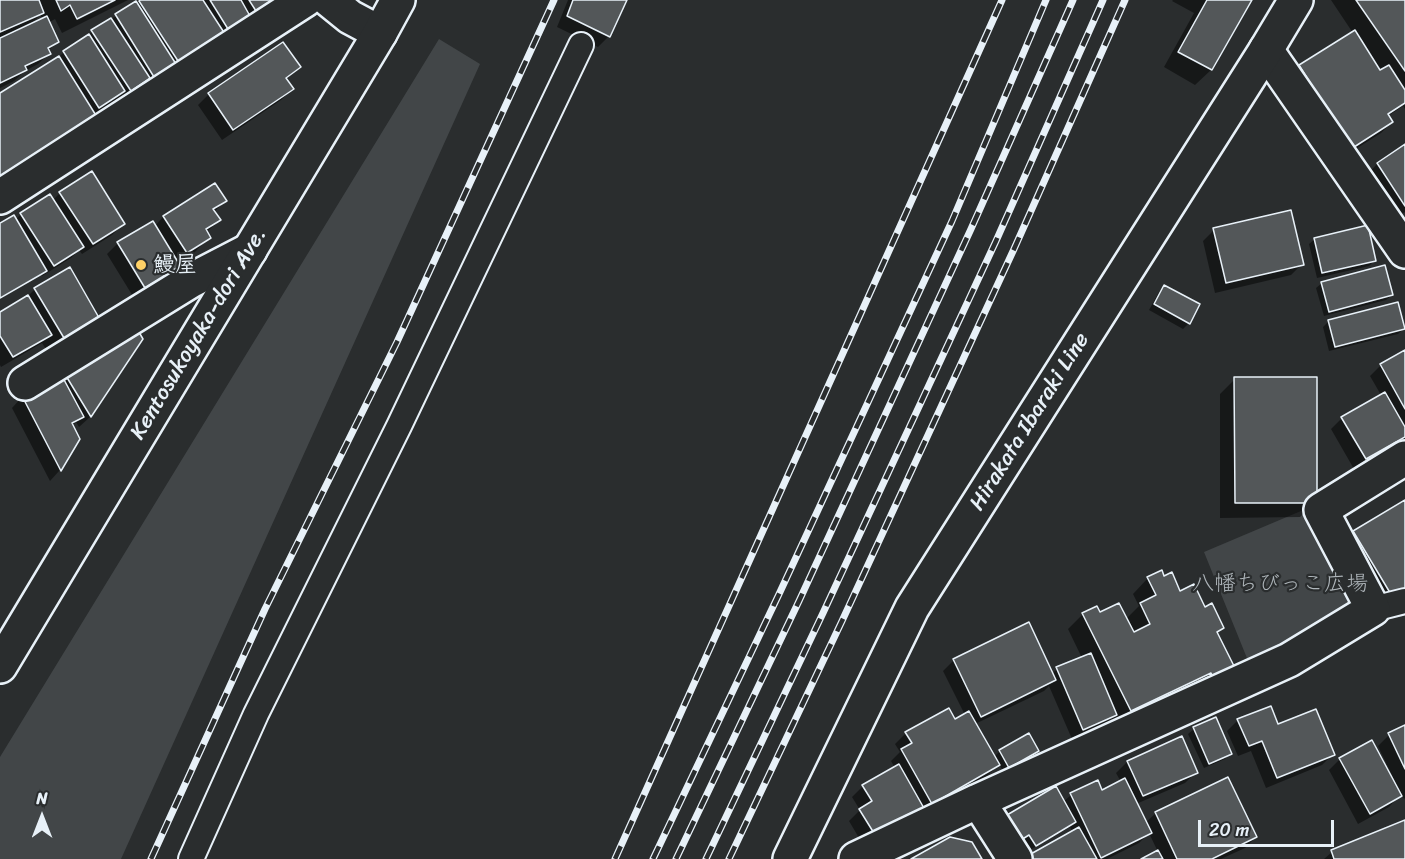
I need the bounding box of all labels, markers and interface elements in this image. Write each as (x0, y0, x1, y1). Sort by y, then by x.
street label: Kentosukoyaka-dori Ave. (125, 223, 273, 445)
place label: 鰻屋 (153, 252, 197, 278)
marker: 鰻屋 (134, 258, 148, 272)
street label: Hirakata Ibaraki Line (965, 328, 1095, 516)
park label: 八幡ちびっこ広場 (1192, 571, 1368, 597)
text: N (36, 784, 48, 813)
north arrow (12, 787, 72, 847)
scale bar (1201, 808, 1338, 846)
text: 20 m (1209, 814, 1249, 846)

